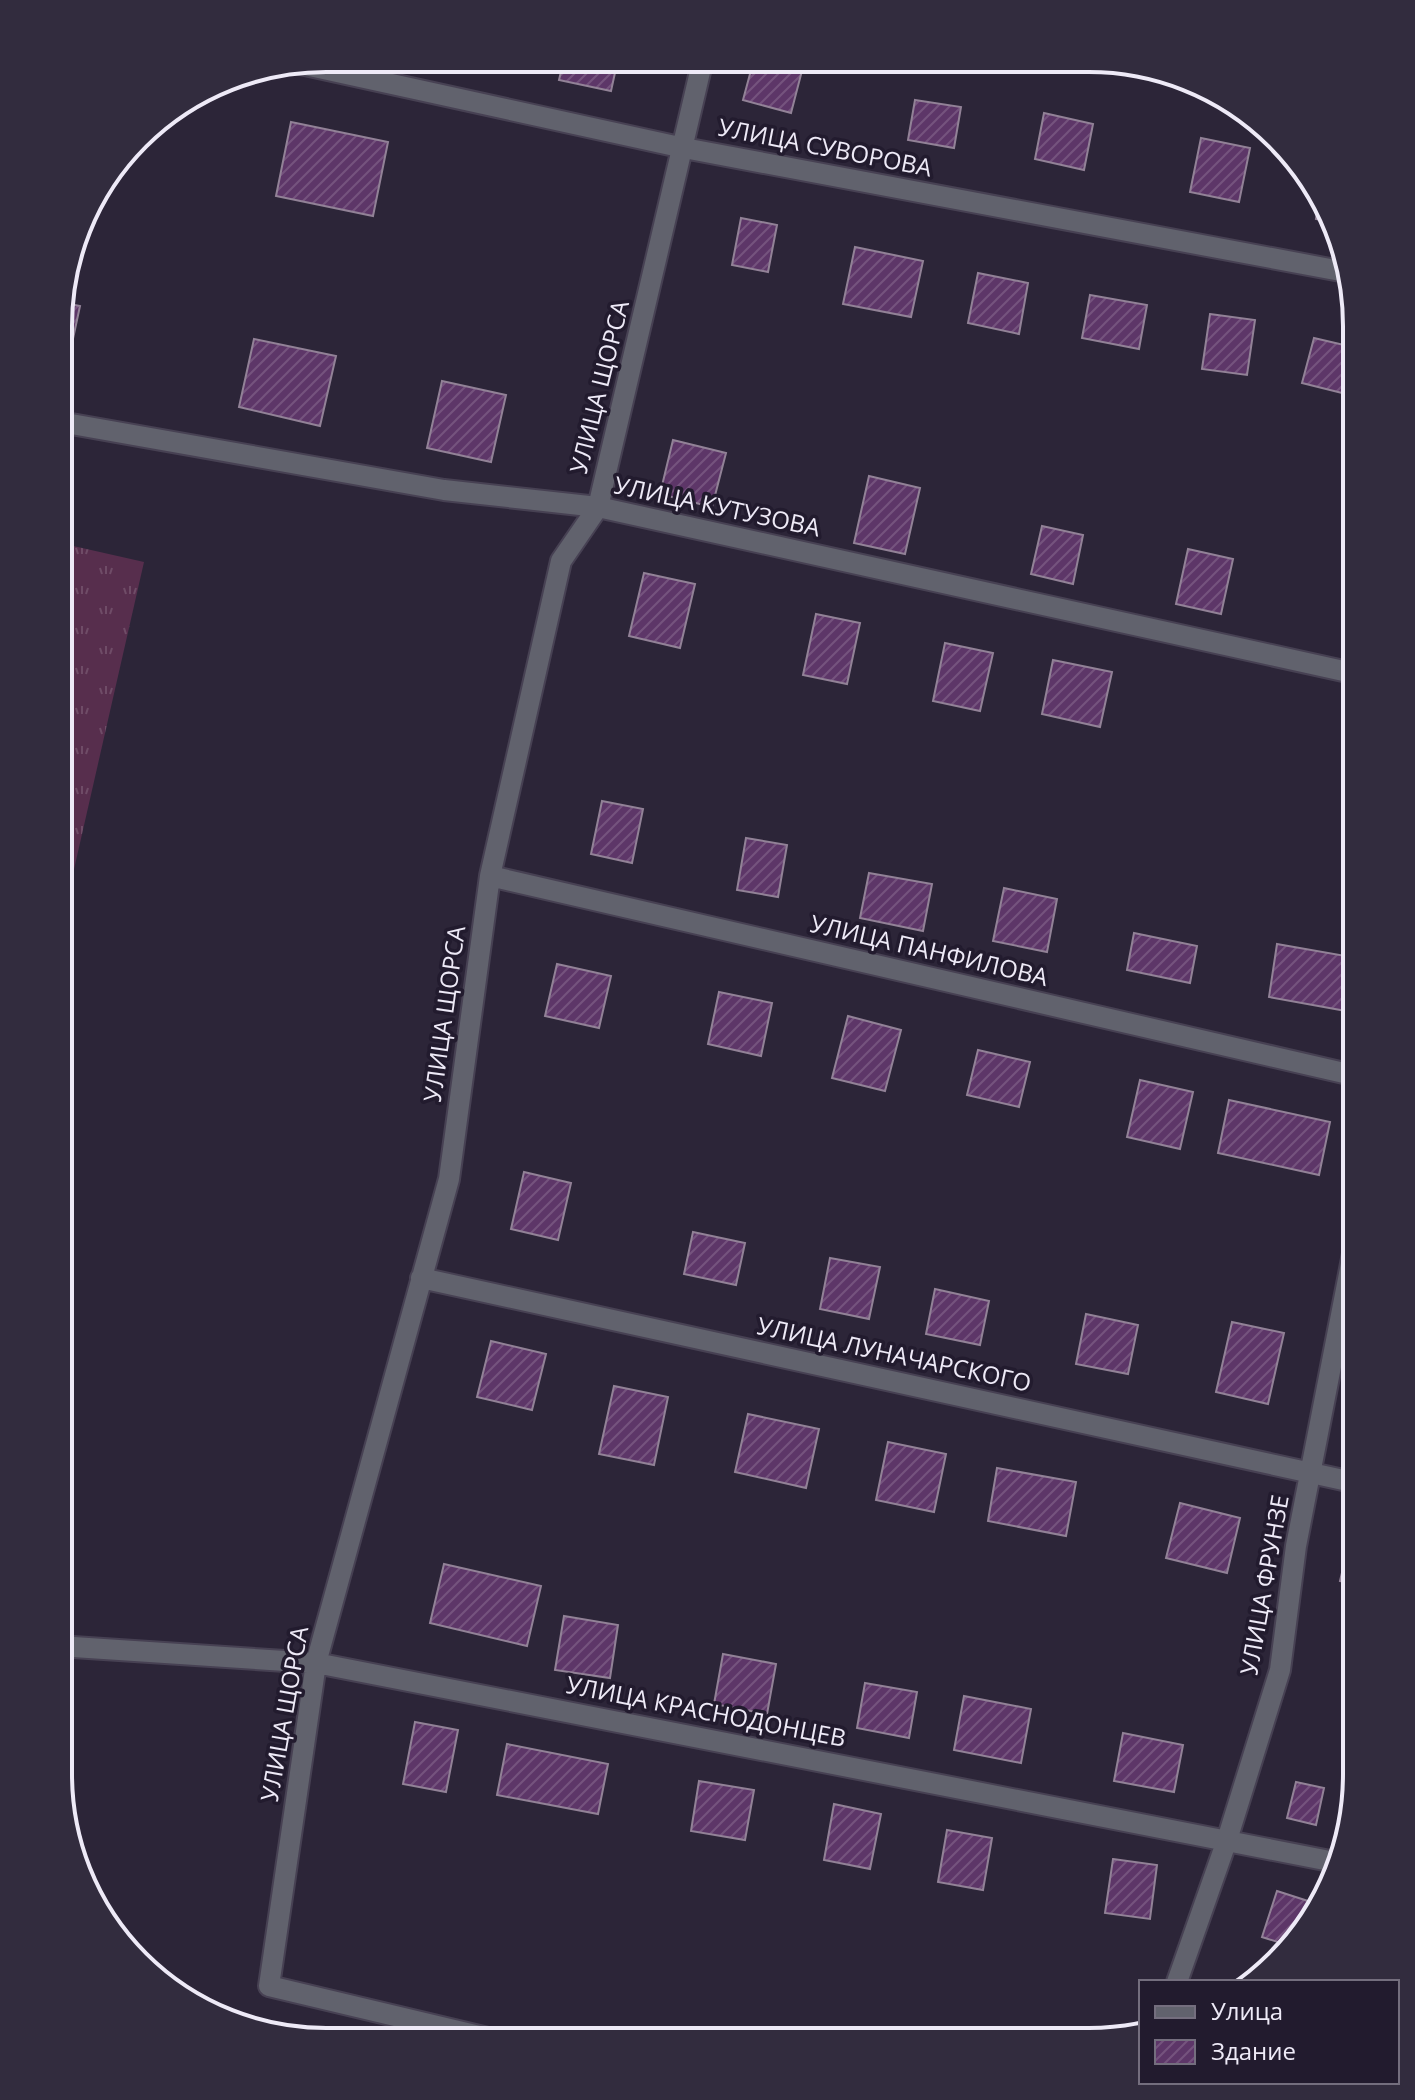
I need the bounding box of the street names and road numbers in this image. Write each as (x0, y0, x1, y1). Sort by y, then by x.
street label: УЛИЦА СУВОРОВА (716, 110, 936, 184)
street label: УЛИЦА ЩОРСА (561, 296, 636, 477)
street label: УЛИЦА КУТУЗОВА (611, 468, 824, 544)
street label: УЛИЦА ПАНФИЛОВА (807, 906, 1052, 993)
street label: УЛИЦА ЩОРСА (415, 923, 472, 1104)
street label: УЛИЦА ЛУНАЧАРСКОГО (754, 1308, 1034, 1399)
street label: УЛИЦА ФРУНЗЕ (1231, 1492, 1296, 1677)
street label: УЛИЦА ЩОРСА (252, 1623, 315, 1804)
street label: УЛИЦА КРАСНОДОНЦЕВ (564, 1667, 849, 1754)

